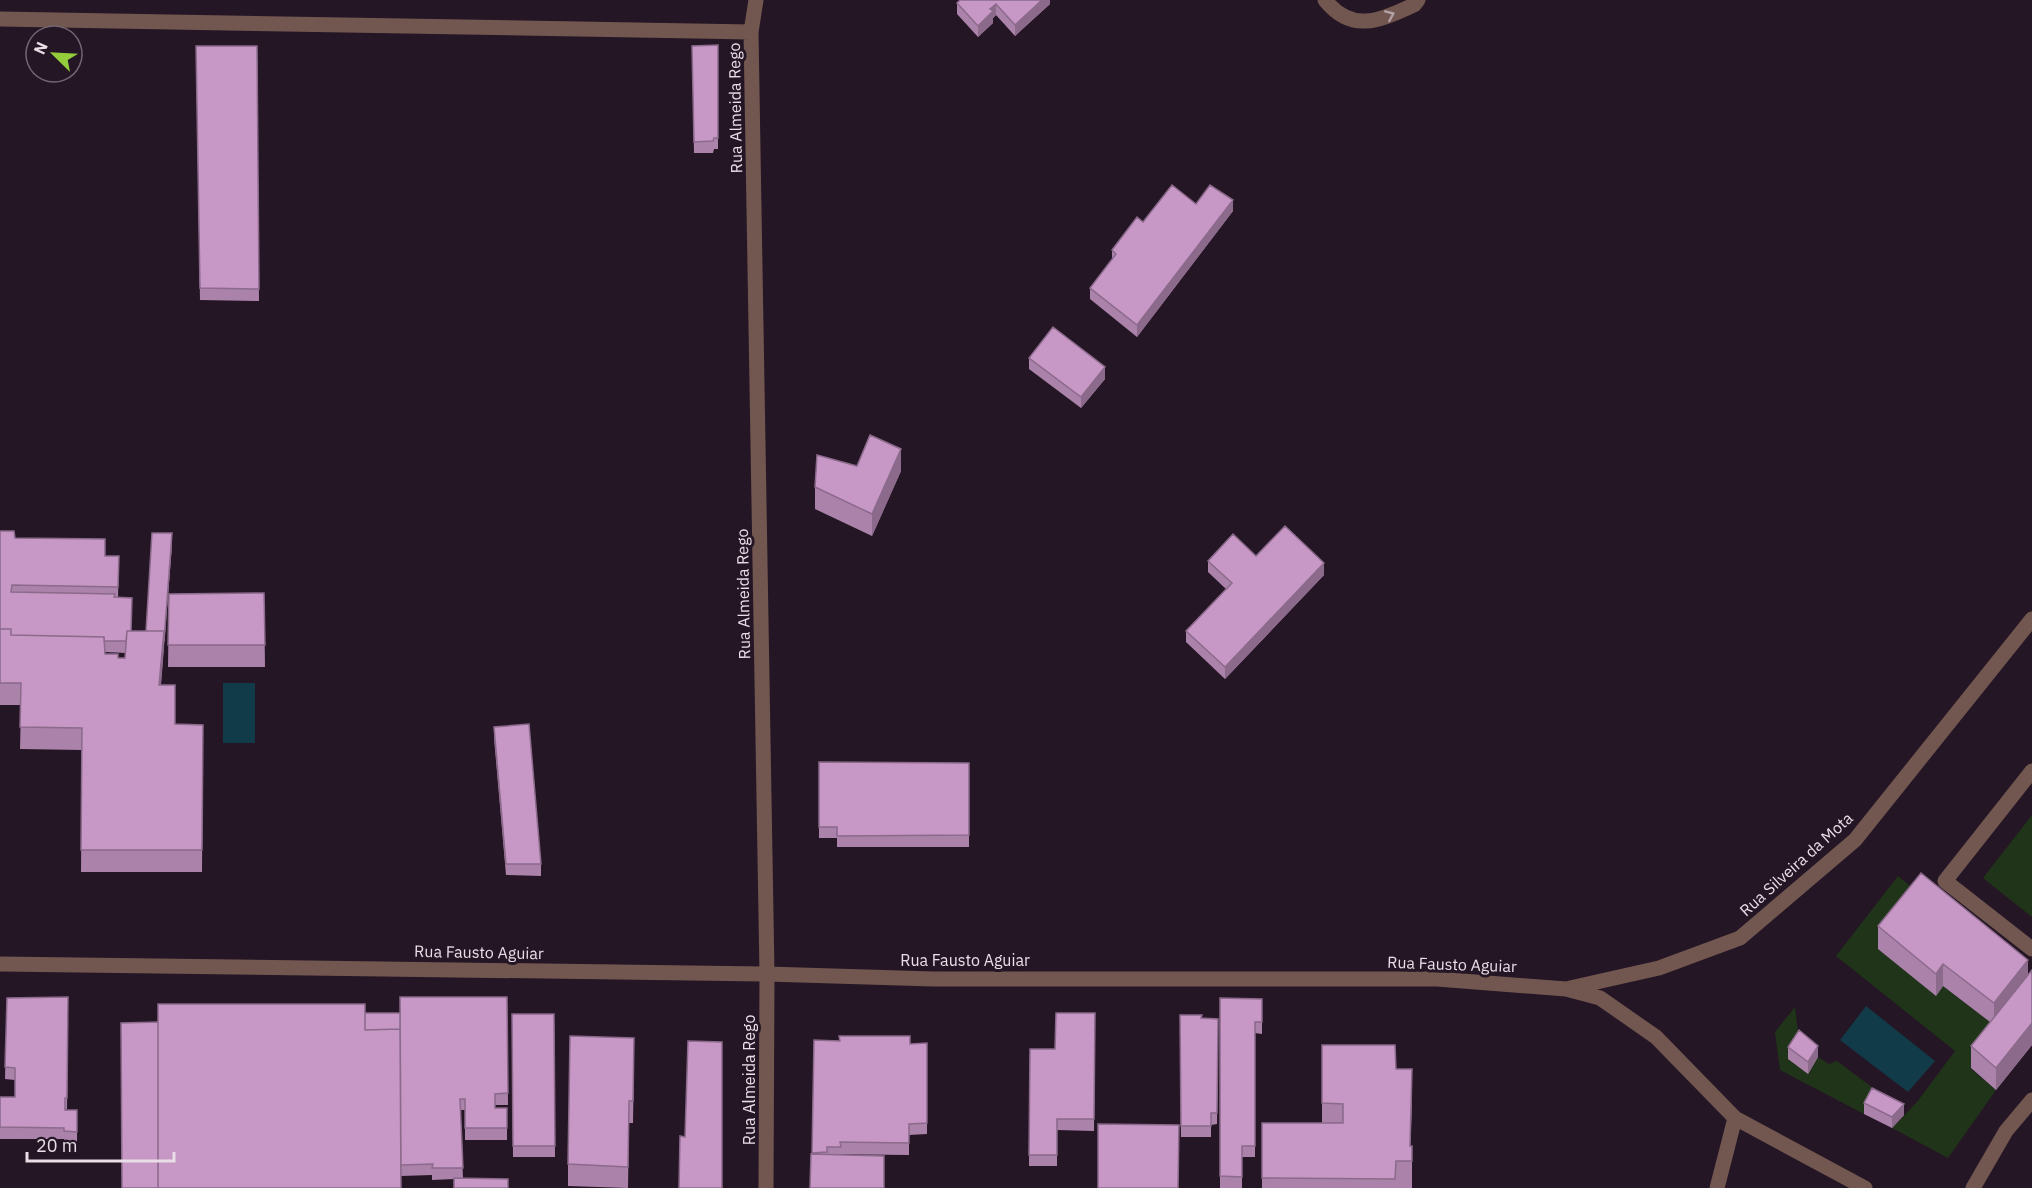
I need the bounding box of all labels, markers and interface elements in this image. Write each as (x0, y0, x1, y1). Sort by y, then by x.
one-way arrow (1384, 10, 1395, 22)
north arrow (24, 24, 84, 84)
text: N (29, 39, 52, 57)
street label: Rua Almeida Rego (724, 42, 746, 174)
street label: Rua Almeida Rego (732, 528, 754, 660)
street label: Rua Silveira da Mota (1735, 808, 1857, 920)
street label: Rua Fausto Aguiar (414, 941, 544, 963)
street label: Rua Fausto Aguiar (900, 950, 1030, 970)
street label: Rua Fausto Aguiar (1387, 952, 1517, 976)
street label: Rua Almeida Rego (739, 1015, 759, 1145)
scale bar (27, 1125, 174, 1163)
text: 20 m (36, 1134, 78, 1157)

